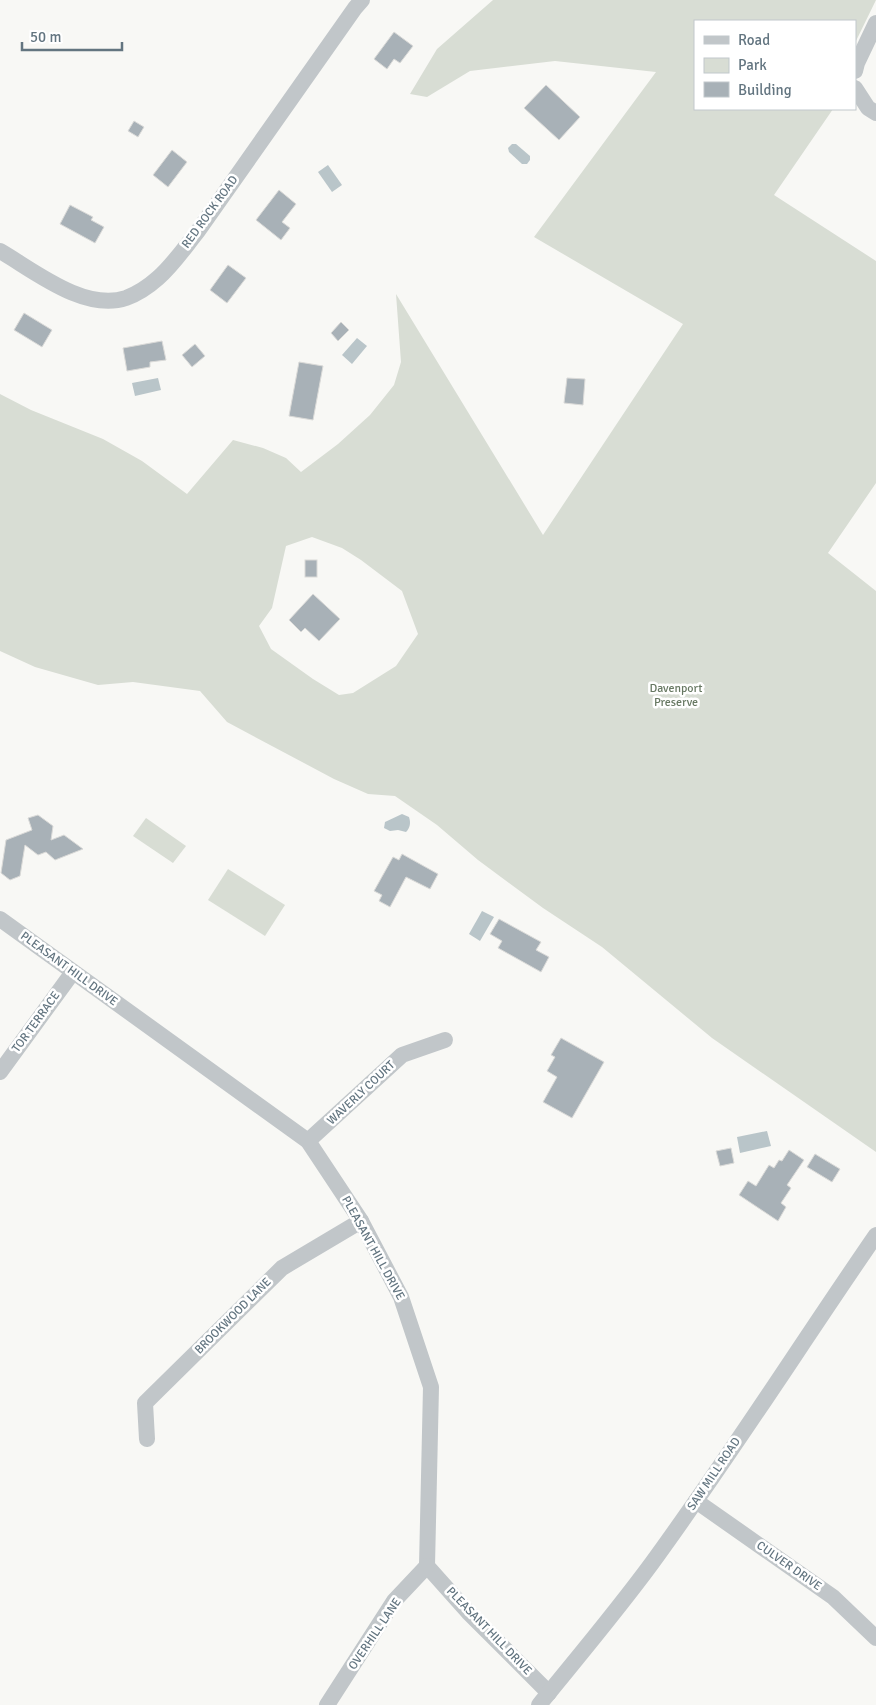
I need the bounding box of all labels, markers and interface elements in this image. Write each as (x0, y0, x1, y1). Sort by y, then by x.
scale bar (22, 20, 122, 52)
legend (694, 20, 856, 110)
text: 50 m (30, 28, 61, 46)
text: Road (738, 31, 770, 49)
text: Park (738, 56, 767, 74)
text: Building (738, 81, 792, 99)
street label: RED ROCK ROAD (179, 173, 242, 251)
park label: Davenport Preserve (650, 681, 702, 710)
street label: PLEASANT HILL DRIVE (17, 929, 121, 1009)
street label: TOR TERRACE (9, 988, 63, 1055)
street label: WAVERLY COURT (324, 1058, 398, 1128)
street label: PLEASANT HILL DRIVE (338, 1193, 408, 1303)
street label: BROOKWOOD LANE (192, 1275, 274, 1357)
street label: SAW MILL ROAD (684, 1435, 744, 1513)
street label: CULVER DRIVE (754, 1538, 825, 1594)
street label: PLEASANT HILL DRIVE (443, 1584, 535, 1678)
street label: OVERHILL LANE (345, 1595, 405, 1673)

